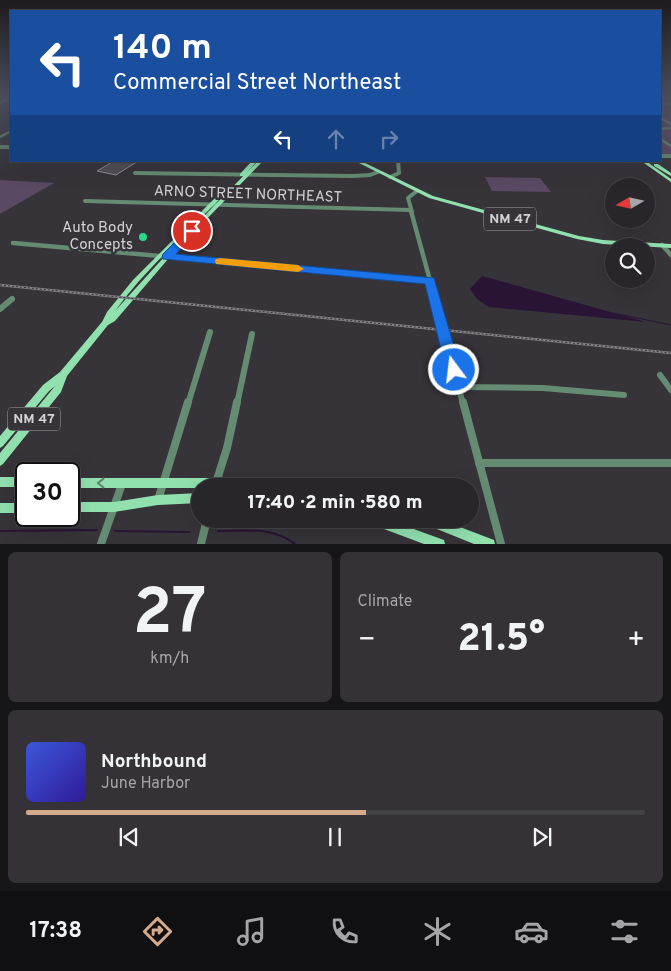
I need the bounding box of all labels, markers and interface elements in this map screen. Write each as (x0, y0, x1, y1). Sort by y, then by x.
text: 140 m (113, 27, 212, 71)
icon: left (30, 30, 95, 95)
text: Commercial Street Northeast (113, 70, 401, 97)
icon: left (269, 125, 297, 153)
icon: ahead (322, 125, 350, 153)
icon: right (375, 125, 403, 153)
north arrow (605, 178, 655, 228)
map controls (605, 178, 655, 288)
street label: ARNO STREET NORTHEAST (154, 182, 342, 208)
road number: NM 47 (484, 208, 536, 230)
pin (171, 210, 213, 252)
icon: arrive (178, 217, 206, 245)
place label: Auto Body Concepts (62, 219, 133, 255)
marker: Auto Body Concepts (137, 231, 149, 243)
button: search (605, 238, 655, 288)
position arrow (427, 343, 479, 395)
road number: NM 47 (8, 408, 60, 430)
speed limit sign: 30 (15, 462, 80, 527)
one-way arrow (97, 478, 105, 488)
text: 17:40 · 2 min · 580 m (247, 491, 423, 515)
text: 27 (133, 575, 207, 657)
text: Climate (358, 592, 412, 612)
text: 21.5° (457, 616, 545, 665)
text: − (358, 623, 376, 659)
text: + (627, 623, 645, 659)
text: km/h (150, 649, 189, 669)
text: Northbound (101, 750, 207, 774)
text: June Harbor (101, 774, 190, 794)
icon: previous (115, 823, 143, 851)
icon: pause (321, 823, 349, 851)
icon: next (528, 823, 556, 851)
icon: directions (140, 914, 175, 949)
icon: music (234, 914, 269, 949)
icon: phone (327, 914, 362, 949)
icon: climate (420, 914, 455, 949)
icon: car (514, 914, 549, 949)
icon: filters (607, 914, 642, 949)
text: 17:38 (29, 918, 82, 945)

